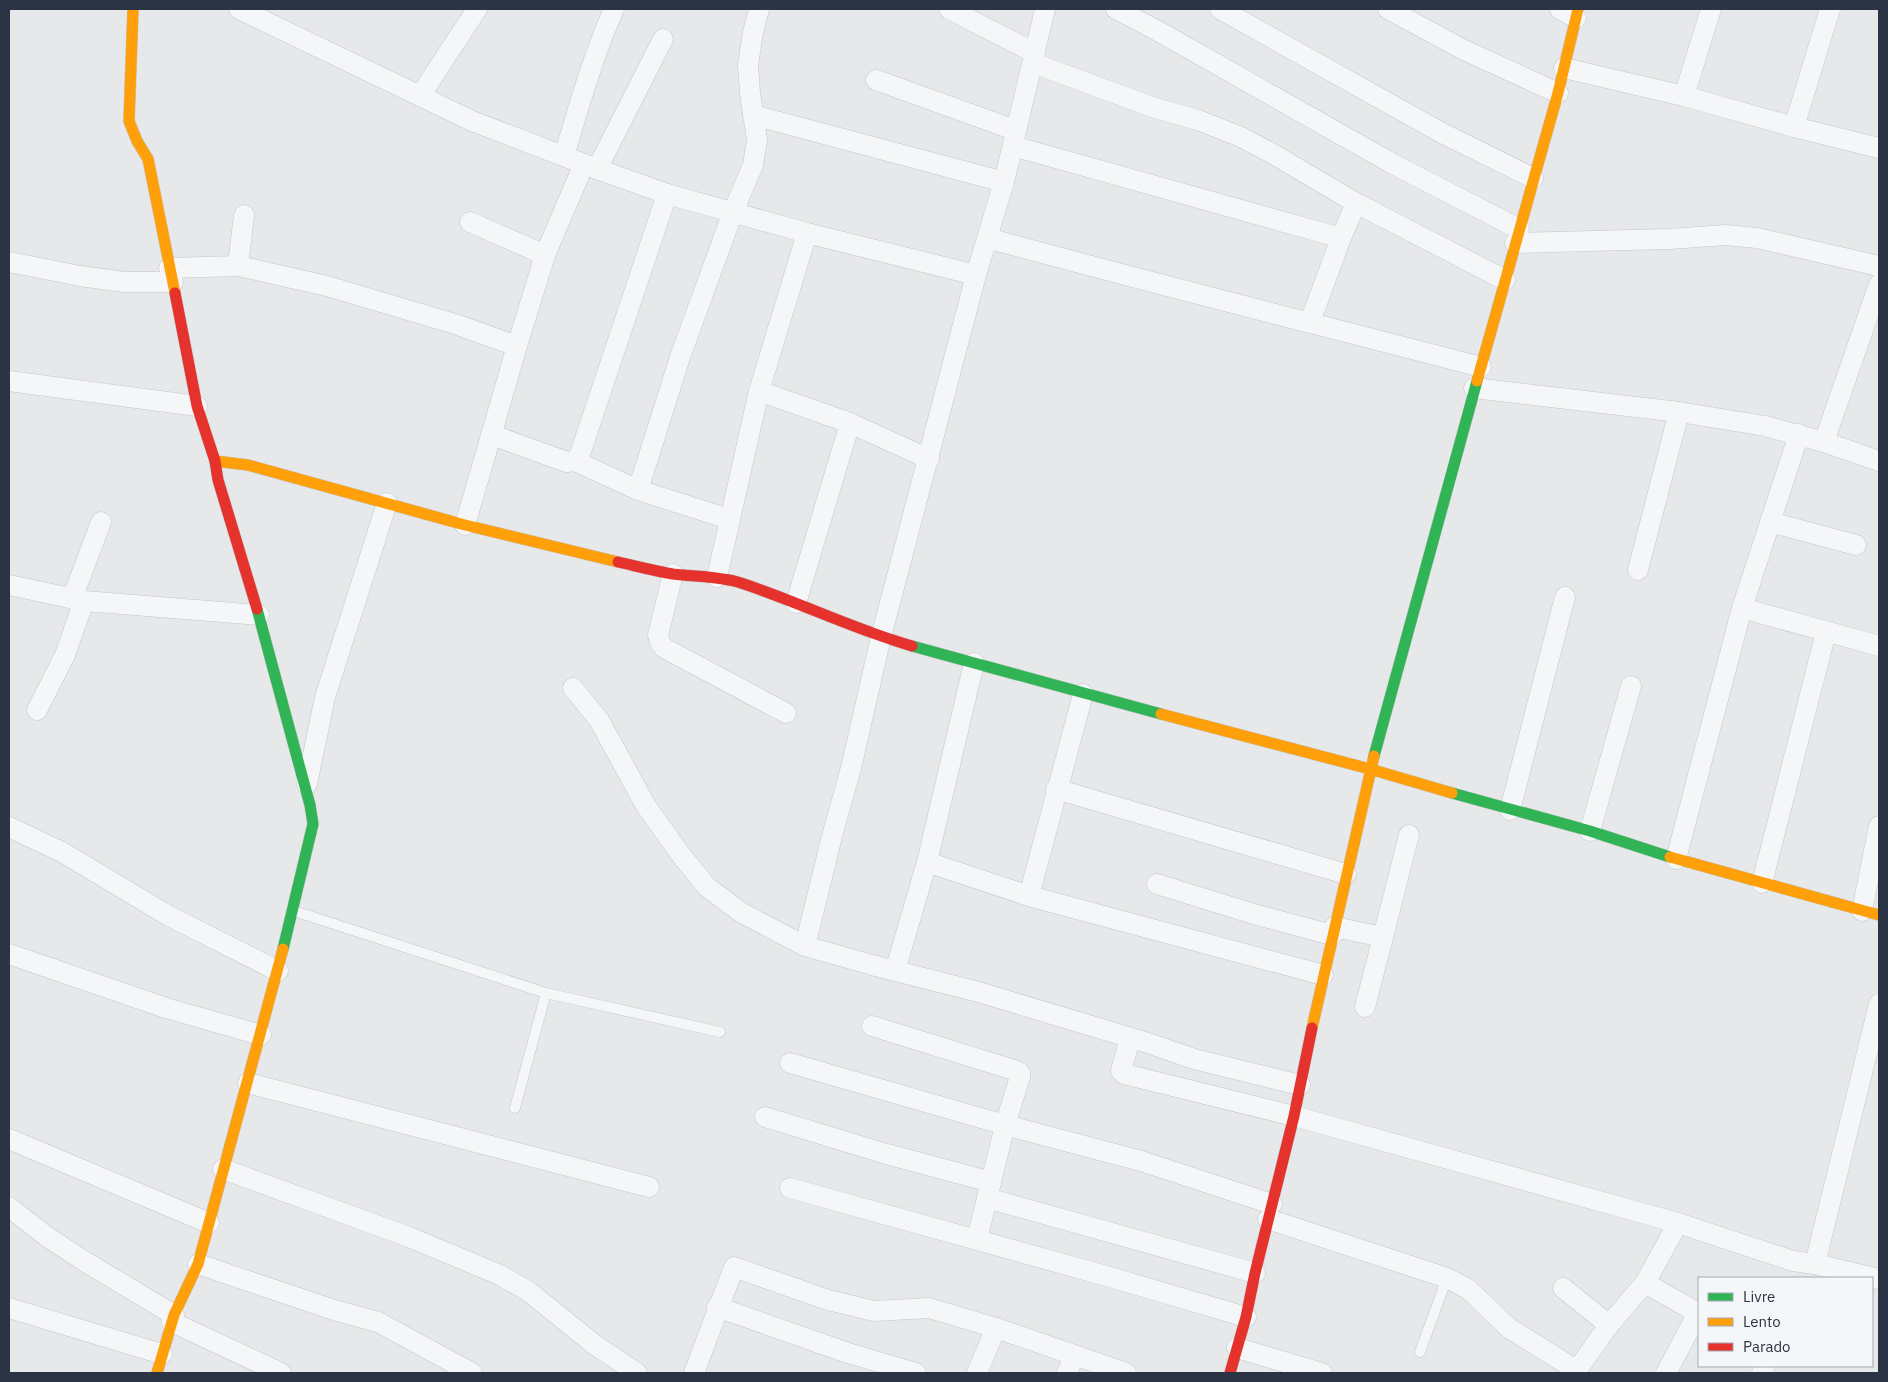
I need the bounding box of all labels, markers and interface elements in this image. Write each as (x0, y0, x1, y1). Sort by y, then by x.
legend (1698, 1277, 1873, 1367)
text: Livre (1743, 1287, 1775, 1306)
text: Lento (1743, 1312, 1781, 1331)
text: Parado (1743, 1337, 1791, 1356)

